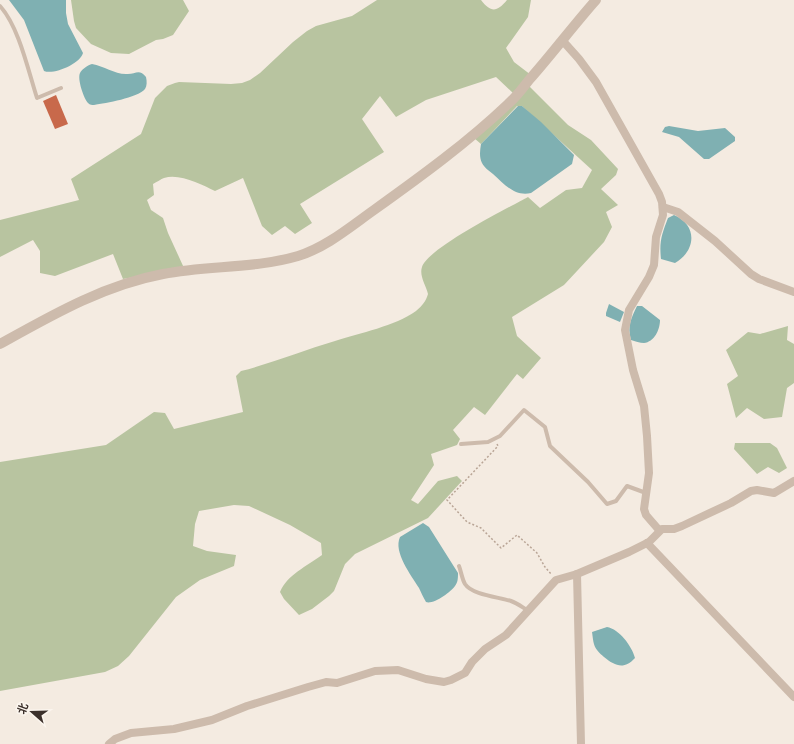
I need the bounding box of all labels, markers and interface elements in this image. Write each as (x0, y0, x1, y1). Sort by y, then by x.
north arrow (12, 692, 52, 732)
text: 北 (14, 701, 32, 716)

